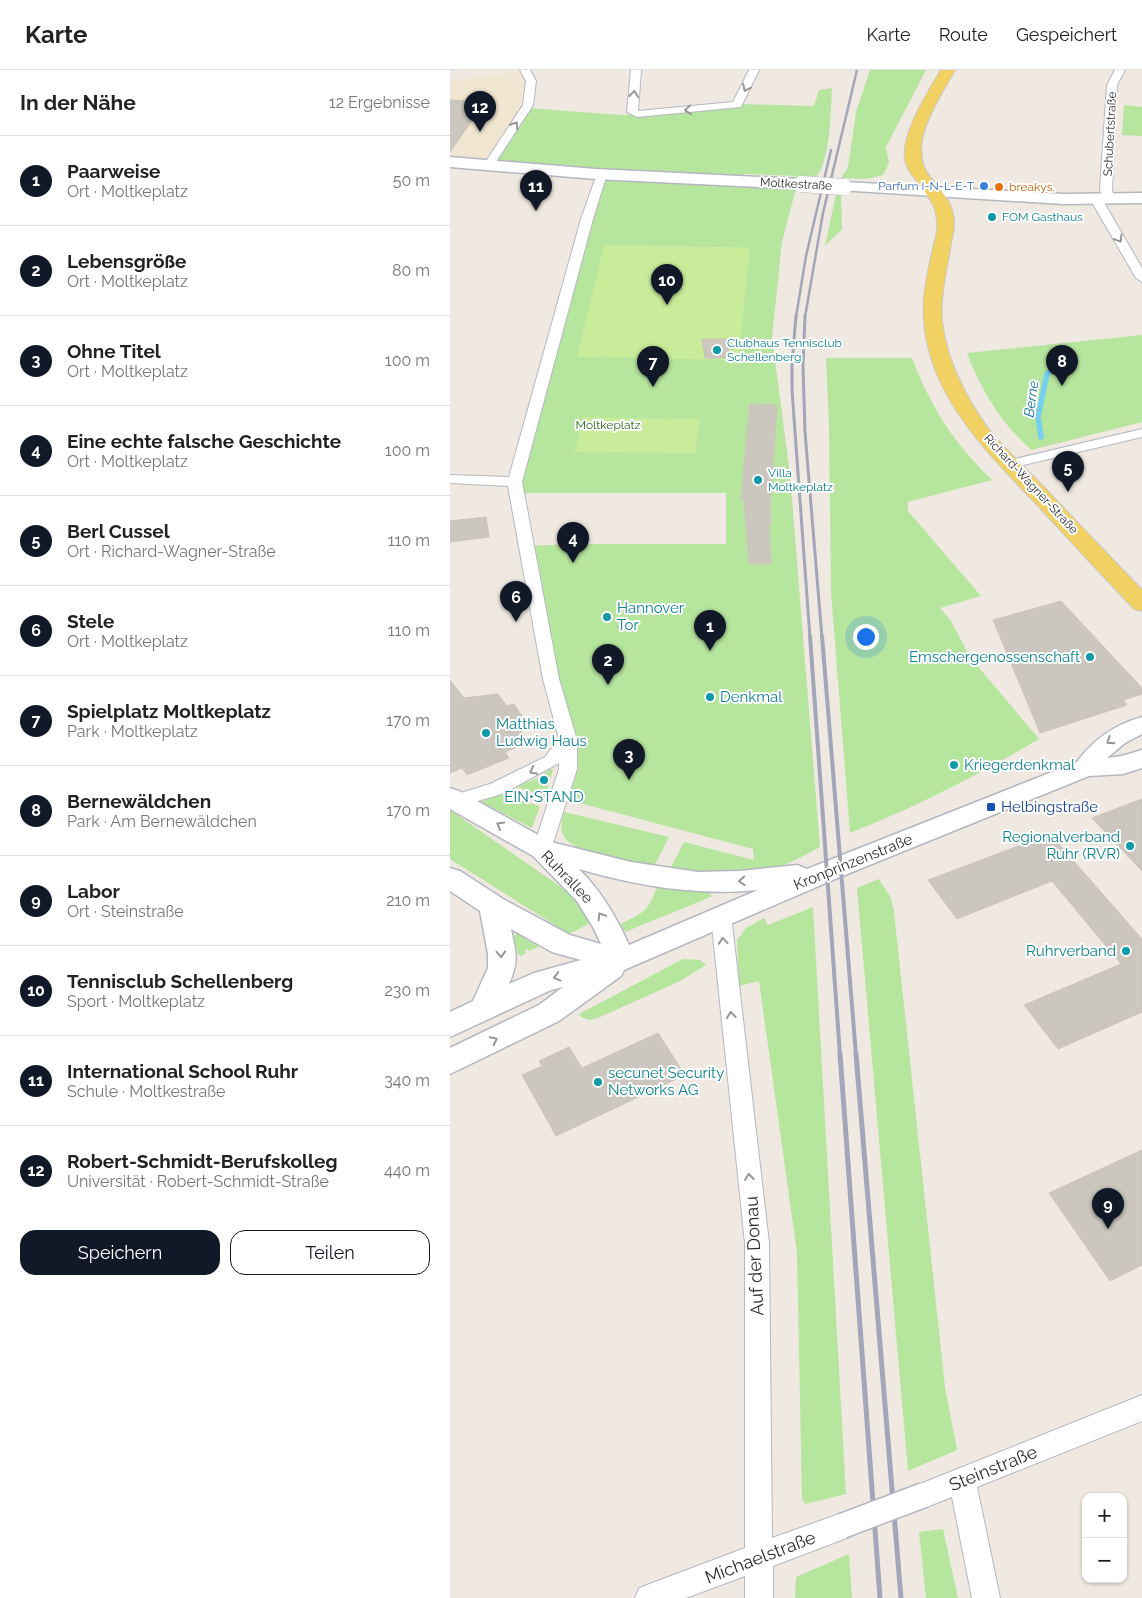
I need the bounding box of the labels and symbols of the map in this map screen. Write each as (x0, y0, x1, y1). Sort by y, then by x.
one-way arrow (742, 82, 752, 91)
one-way arrow (628, 90, 639, 98)
pin: 12 (464, 91, 496, 132)
street label: Schubertstraße (1101, 91, 1119, 177)
one-way arrow (684, 104, 692, 115)
one-way arrow (509, 122, 518, 131)
pin: 11 (520, 170, 552, 211)
street label: Moltkestraße (760, 175, 832, 193)
place label: Parfum I-N-L-E-T (878, 179, 975, 193)
marker: Parfum I-N-L-E-T (978, 180, 990, 192)
place label: breakys. (1009, 180, 1055, 194)
marker: breakys. (993, 181, 1005, 193)
place label: FOM Gasthaus (1002, 210, 1083, 224)
marker: FOM Gasthaus (986, 211, 998, 223)
one-way arrow (1112, 233, 1122, 242)
pin: 10 (651, 264, 683, 305)
place label: Clubhaus Tennisclub Schellenberg (727, 336, 842, 364)
marker: Clubhaus Tennisclub Schellenberg (711, 344, 723, 356)
pin: 8 (1046, 345, 1078, 386)
pin: 7 (637, 346, 669, 387)
water label: Berne (1021, 379, 1042, 418)
park label: Moltkeplatz (575, 418, 641, 432)
street label: Richard-Wagner-Straße (981, 431, 1081, 537)
pin: 5 (1052, 451, 1084, 492)
place label: Villa Moltkeplatz (768, 466, 833, 494)
marker: Villa Moltkeplatz (752, 474, 764, 486)
pin: 4 (557, 522, 589, 563)
pin: 6 (500, 581, 532, 622)
place label: Hannover Tor (617, 599, 685, 634)
pin: 1 (694, 610, 726, 651)
marker: Hannover Tor (601, 611, 613, 623)
your location (853, 624, 879, 650)
pin: 2 (592, 644, 624, 685)
place label: Emschergenossenschaft (909, 648, 1080, 666)
marker: Emschergenossenschaft (1084, 651, 1096, 663)
place label: Denkmal (720, 688, 783, 706)
marker: Denkmal (704, 691, 716, 703)
place label: Matthias Ludwig Haus (496, 715, 587, 750)
marker: Matthias Ludwig Haus (480, 727, 492, 739)
one-way arrow (1106, 735, 1115, 744)
pin: 3 (613, 739, 645, 780)
place label: Kriegerdenkmal (964, 756, 1076, 774)
marker: Kriegerdenkmal (948, 759, 960, 771)
one-way arrow (529, 765, 538, 775)
marker: EIN•STAND (538, 774, 550, 786)
place label: EIN•STAND (504, 788, 584, 806)
place label: Helbingstraße (1001, 798, 1098, 816)
marker: Helbingstraße (985, 801, 997, 813)
one-way arrow (496, 821, 505, 831)
place label: Regionalverband Ruhr (RVR) (1002, 828, 1120, 863)
street label: Kronprinzenstraße (791, 830, 915, 894)
marker: Regionalverband Ruhr (RVR) (1124, 840, 1136, 852)
street label: Ruhrallee (537, 847, 597, 907)
one-way arrow (737, 875, 745, 886)
one-way arrow (598, 913, 608, 922)
one-way arrow (718, 936, 729, 944)
place label: Ruhrverband (1026, 942, 1116, 960)
marker: Ruhrverband (1120, 945, 1132, 957)
one-way arrow (496, 951, 507, 959)
one-way arrow (553, 971, 562, 982)
one-way arrow (726, 1011, 737, 1019)
one-way arrow (488, 1037, 497, 1047)
place label: secunet Security Networks AG (608, 1064, 724, 1099)
marker: secunet Security Networks AG (592, 1076, 604, 1088)
one-way arrow (744, 1173, 755, 1181)
pin: 9 (1092, 1188, 1124, 1229)
street label: Auf der Donau (740, 1196, 768, 1316)
street label: Steinstraße (946, 1441, 1040, 1495)
street label: Michaelstraße (702, 1526, 819, 1588)

